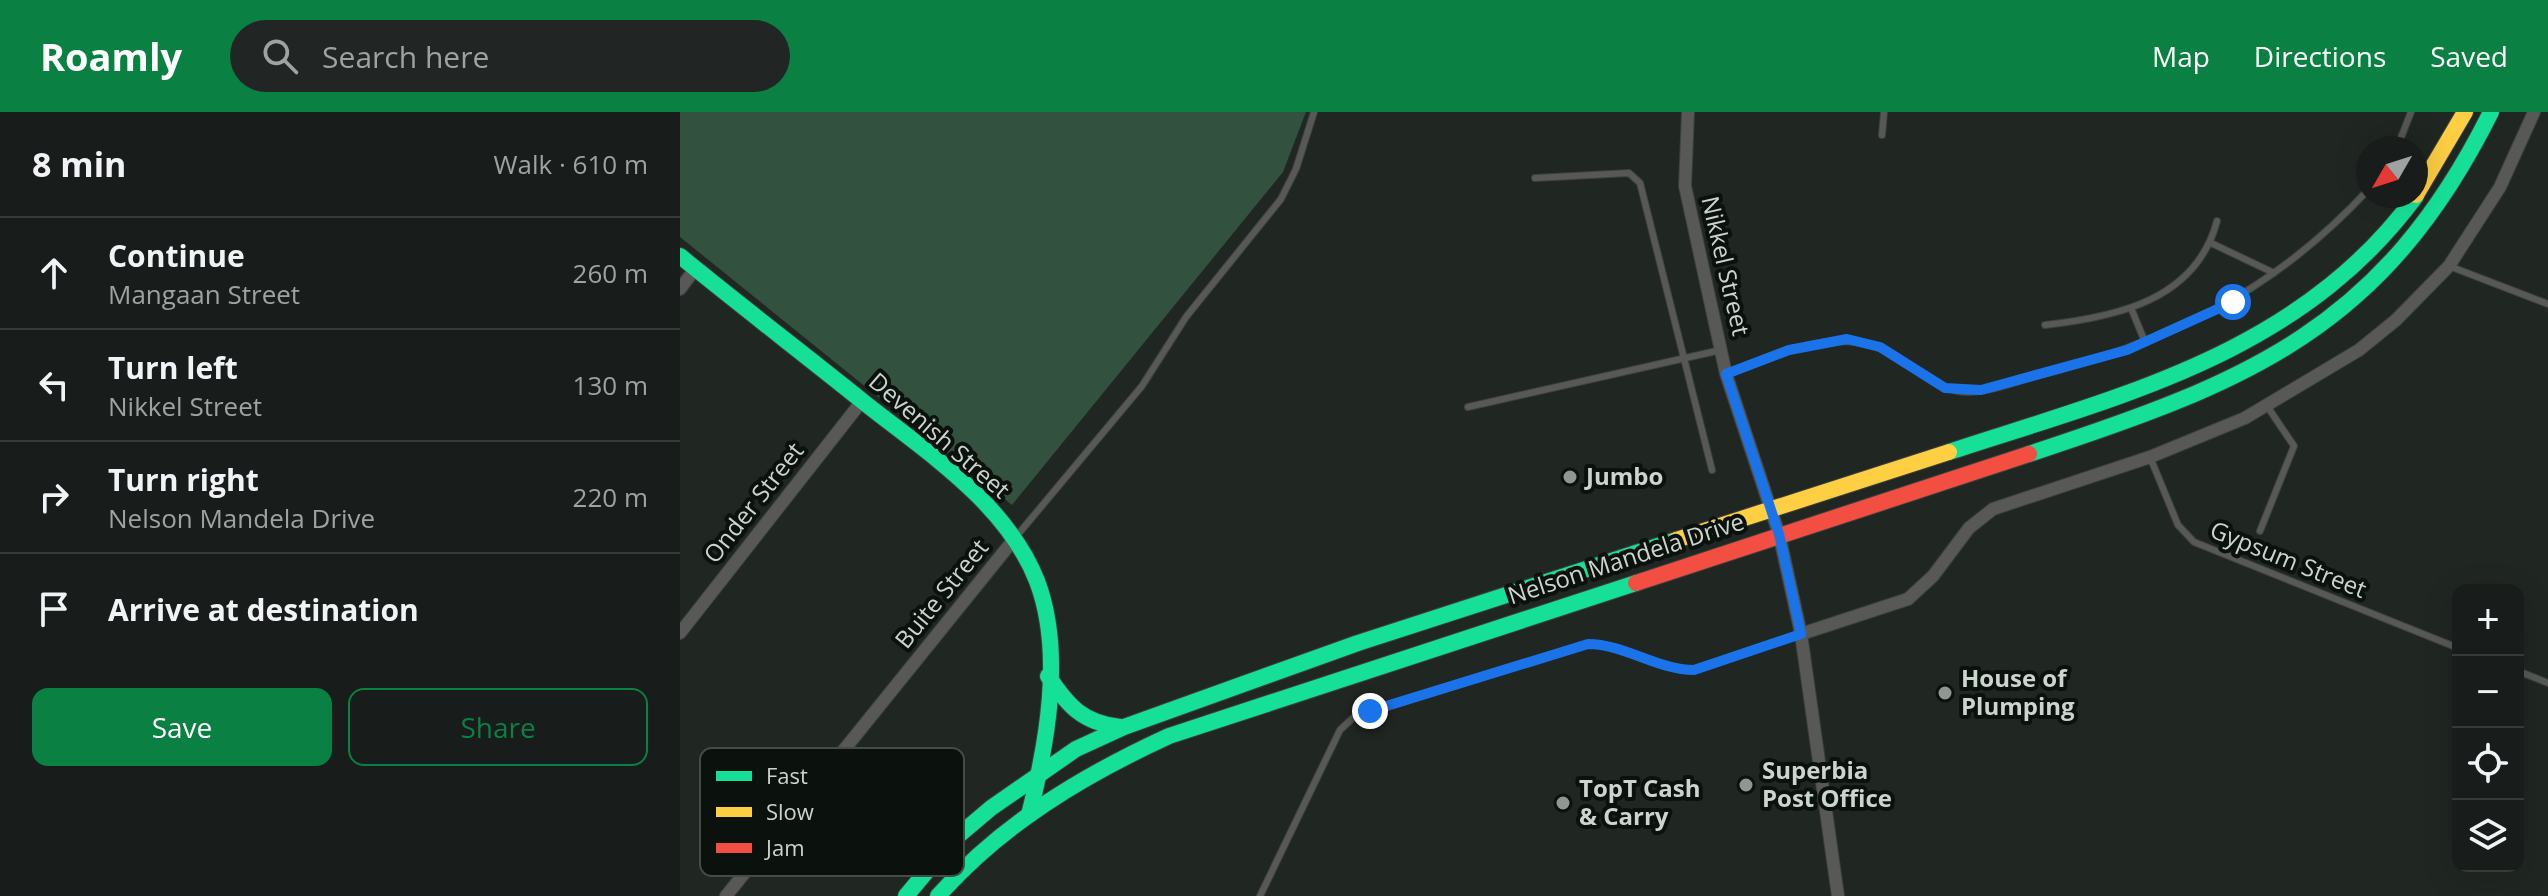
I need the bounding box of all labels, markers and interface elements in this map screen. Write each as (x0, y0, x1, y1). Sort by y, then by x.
search box (230, 20, 790, 92)
text: Roamly (40, 30, 182, 82)
icon: search (258, 34, 302, 78)
text: Search here (322, 36, 489, 77)
text: Map (2152, 37, 2210, 75)
text: Directions (2254, 37, 2386, 75)
text: Saved (2430, 37, 2508, 75)
north arrow (2356, 136, 2428, 208)
text: 8 min (32, 141, 126, 187)
text: Walk · 610 m (494, 146, 648, 182)
street label: Nikkel Street (1694, 193, 1759, 339)
text: Continue (108, 235, 245, 276)
icon: ahead (32, 251, 76, 295)
text: 260 m (573, 255, 648, 291)
text: Mangaan Street (108, 276, 300, 312)
route start (2215, 284, 2251, 320)
text: Turn left (108, 347, 238, 388)
icon: left (32, 363, 76, 407)
street label: Devenish Street (863, 364, 1017, 505)
text: 130 m (573, 367, 648, 403)
text: Nikkel Street (108, 388, 262, 424)
street label: Onder Street (695, 435, 810, 569)
text: Turn right (108, 459, 259, 500)
place label: Jumbo (1584, 459, 1663, 492)
marker: Jumbo (1561, 468, 1579, 486)
icon: right (32, 475, 76, 519)
text: 220 m (573, 479, 648, 515)
text: Nelson Mandela Drive (108, 500, 375, 536)
street label: Nelson Mandela Drive (1503, 504, 1748, 611)
street label: Gypsum Street (2206, 512, 2372, 605)
street label: Buite Street (887, 532, 995, 655)
map controls (2452, 584, 2524, 872)
button: + (2452, 584, 2524, 656)
icon: arrive (32, 587, 76, 631)
text: Arrive at destination (108, 589, 419, 630)
button: − (2452, 656, 2524, 728)
place label: House of Plumping (1961, 661, 2075, 722)
marker: House of Plumping (1936, 684, 1954, 702)
button: Save (32, 688, 332, 766)
button: Share (348, 688, 648, 766)
route end (1352, 693, 1388, 729)
button: locate (2452, 728, 2524, 800)
legend (700, 748, 964, 876)
place label: Superbia Post Office (1762, 753, 1892, 814)
text: Fast (766, 760, 808, 790)
place label: TopT Cash & Carry (1579, 771, 1701, 832)
marker: Superbia Post Office (1737, 776, 1755, 794)
marker: TopT Cash & Carry (1554, 794, 1572, 812)
text: Slow (766, 796, 814, 826)
button: layers (2452, 800, 2524, 872)
text: Jam (764, 832, 805, 862)

